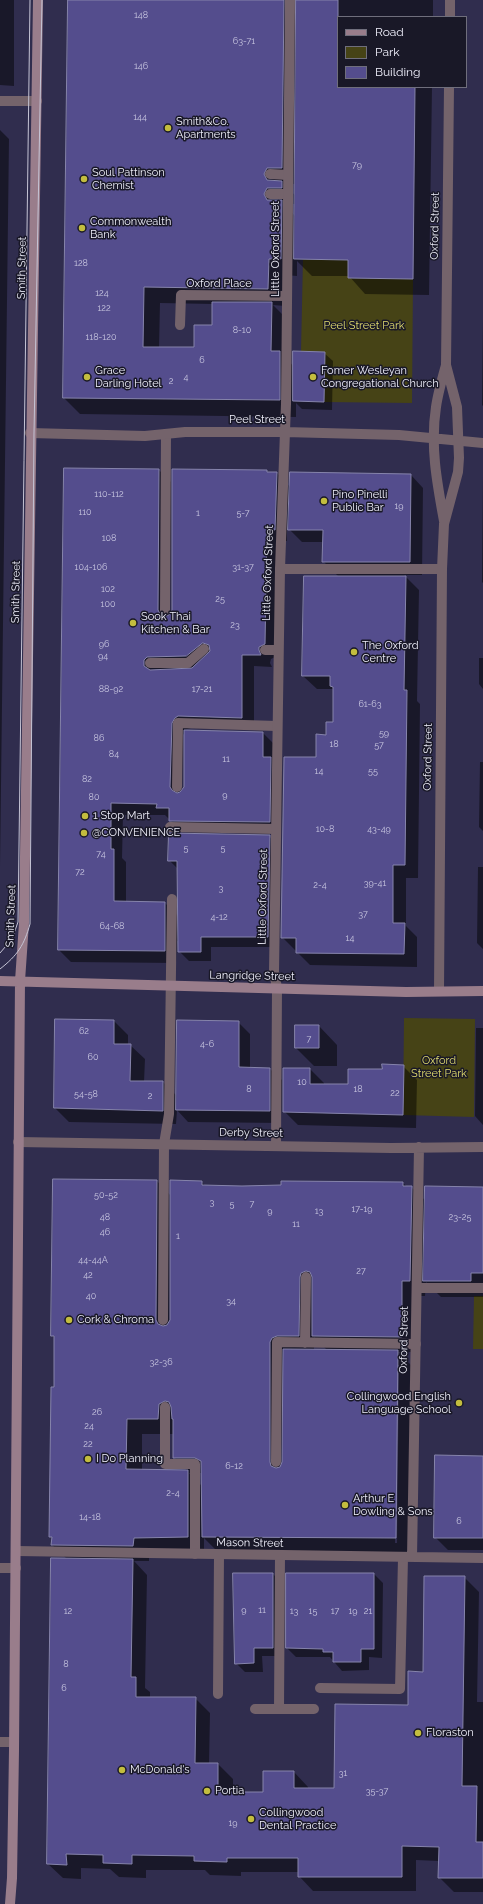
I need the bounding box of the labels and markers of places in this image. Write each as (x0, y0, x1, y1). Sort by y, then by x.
place label: Smith&Co. Apartments (176, 115, 236, 141)
marker: Smith&Co. Apartments (163, 123, 173, 133)
place label: Soul Pattinson Chemist (92, 166, 165, 192)
marker: Soul Pattinson Chemist (79, 174, 89, 184)
place label: Commonwealth Bank (90, 215, 171, 241)
marker: Commonwealth Bank (77, 223, 87, 233)
place label: Grace Darling Hotel (95, 364, 162, 390)
place label: Fomer Wesleyan Congregational Church (321, 364, 439, 390)
marker: Grace Darling Hotel (82, 372, 92, 382)
marker: Fomer Wesleyan Congregational Church (308, 372, 318, 382)
place label: Pino Pinelli Public Bar (332, 488, 387, 514)
marker: Pino Pinelli Public Bar (319, 496, 329, 506)
place label: Sook Thai Kitchen & Bar (141, 610, 210, 636)
marker: Sook Thai Kitchen & Bar (128, 618, 138, 628)
place label: The Oxford Centre (362, 639, 419, 665)
marker: The Oxford Centre (349, 647, 359, 657)
place label: 1 Stop Mart (93, 809, 150, 823)
marker: 1 Stop Mart (80, 811, 90, 821)
place label: @CONVENIENCE (92, 826, 180, 840)
marker: @CONVENIENCE (79, 828, 89, 838)
place label: Cork & Chroma (77, 1313, 154, 1327)
marker: Cork & Chroma (64, 1315, 74, 1325)
place label: Collingwood English Language School (347, 1390, 451, 1416)
marker: Collingwood English Language School (454, 1398, 464, 1408)
place label: I Do Planning (96, 1452, 163, 1466)
marker: I Do Planning (83, 1454, 93, 1464)
place label: Arthur E Dowling & Sons (353, 1492, 433, 1518)
marker: Arthur E Dowling & Sons (340, 1500, 350, 1510)
place label: Floraston (426, 1726, 474, 1740)
marker: Floraston (413, 1728, 423, 1738)
place label: McDonald's (130, 1763, 190, 1777)
marker: McDonald's (117, 1765, 127, 1775)
place label: Portia (215, 1784, 244, 1798)
marker: Portia (202, 1786, 212, 1796)
place label: Collingwood Dental Practice (259, 1806, 336, 1832)
marker: Collingwood Dental Practice (246, 1814, 256, 1824)

